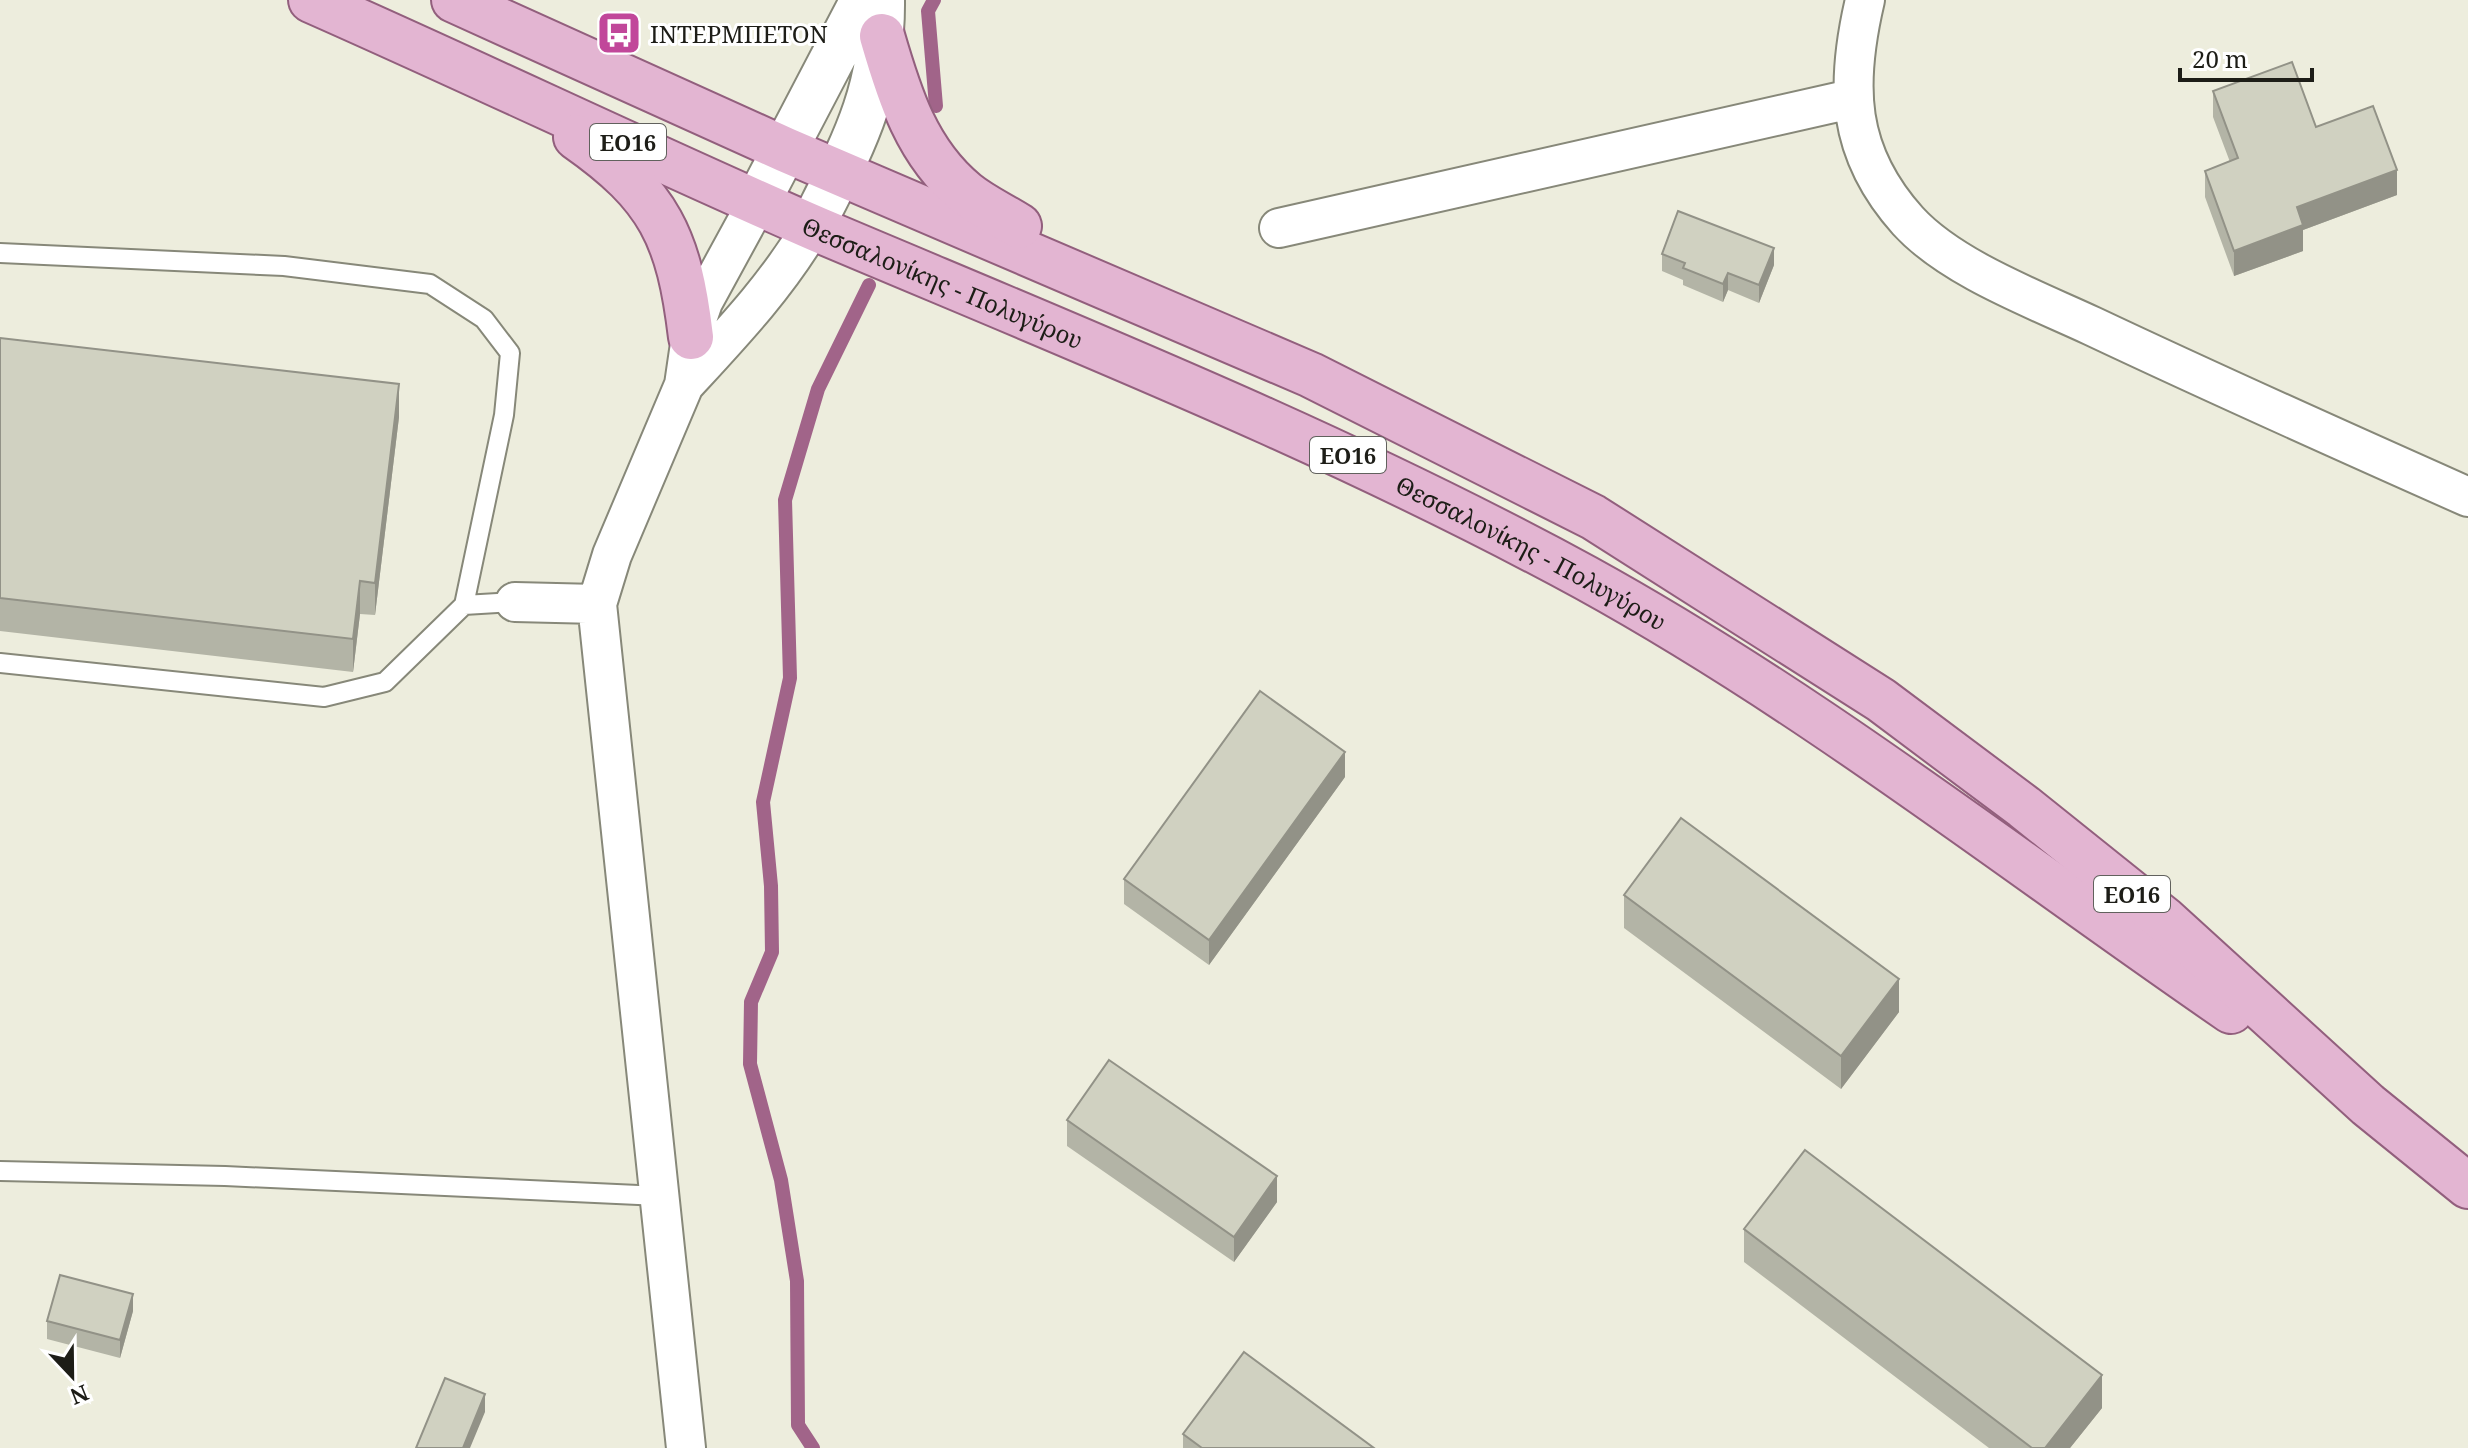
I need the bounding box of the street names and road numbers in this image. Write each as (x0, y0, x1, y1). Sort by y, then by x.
road number: ΕΟ16 (590, 124, 666, 160)
street label: Θεσσαλονίκης - Πολυγύρου (797, 208, 1088, 356)
road number: ΕΟ16 (1310, 437, 1386, 473)
street label: Θεσσαλονίκης - Πολυγύρου (1391, 467, 1673, 637)
road number: ΕΟ16 (2094, 876, 2170, 912)

